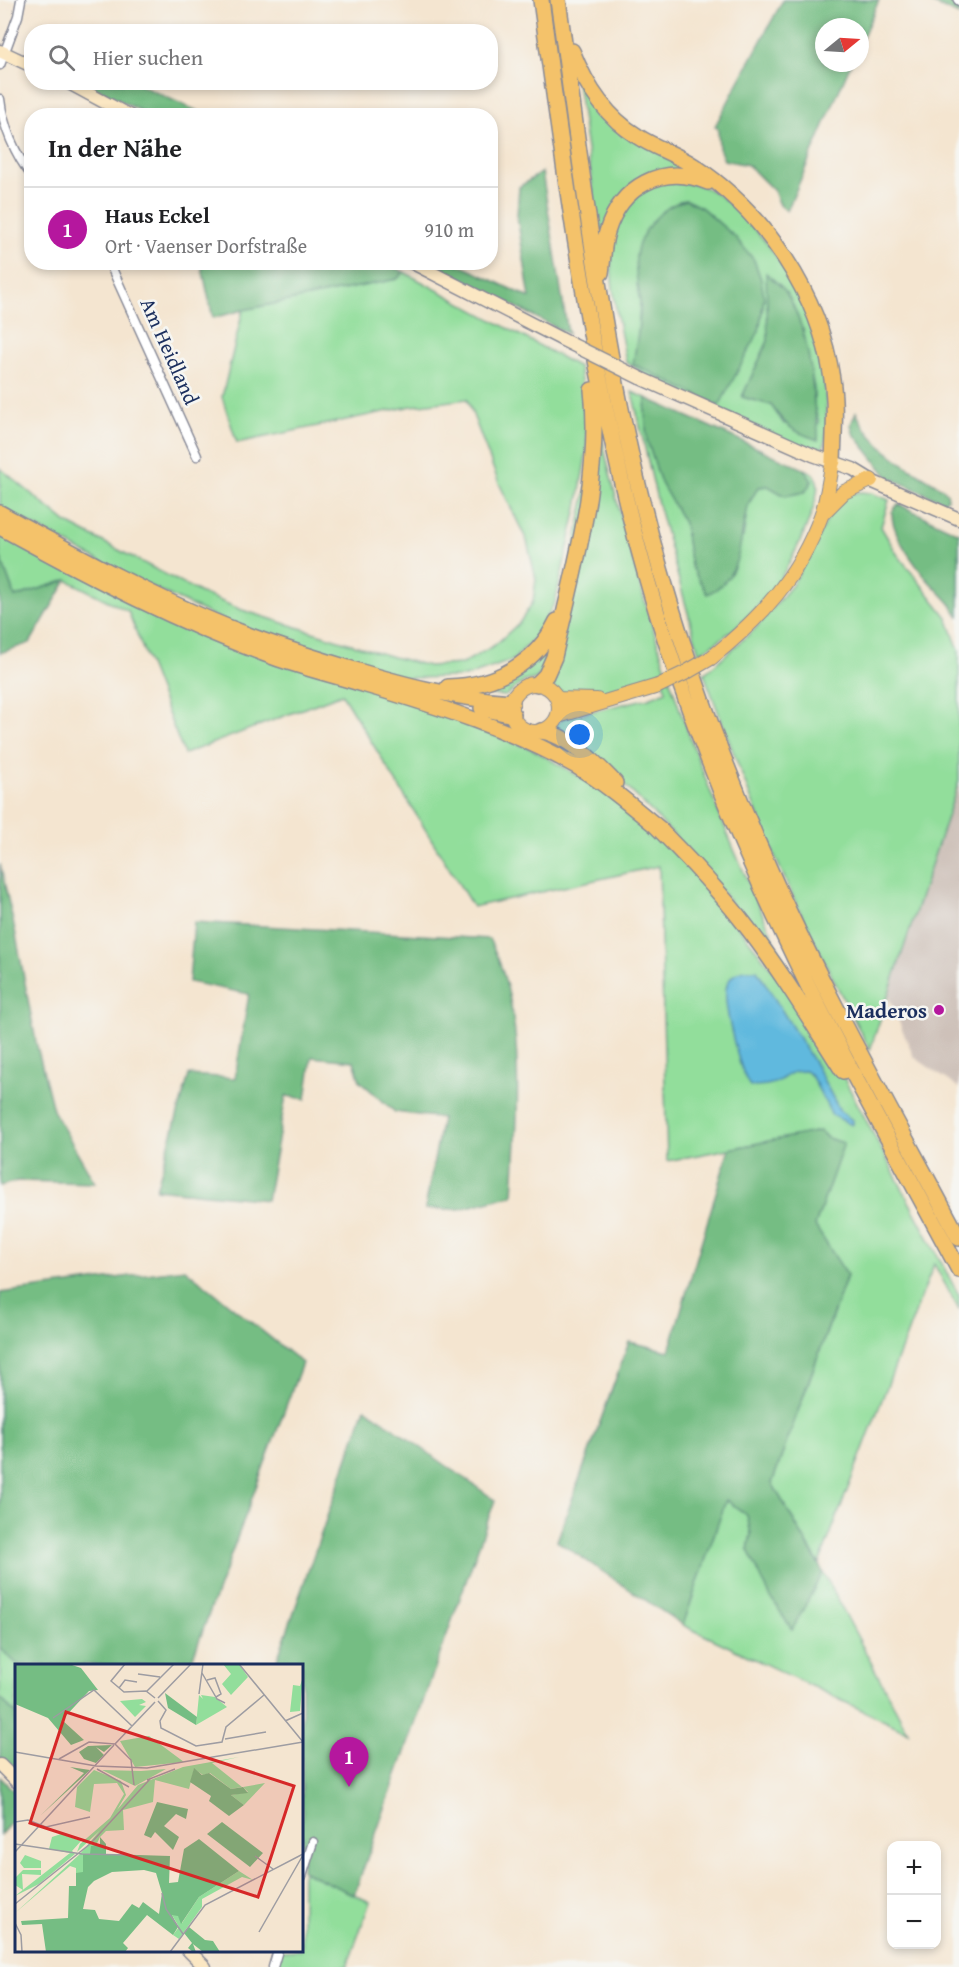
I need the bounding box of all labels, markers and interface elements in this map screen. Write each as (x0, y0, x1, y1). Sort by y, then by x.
north arrow (815, 18, 869, 72)
search box (24, 24, 498, 90)
icon: search (45, 41, 78, 74)
text: Hier suchen (93, 41, 203, 73)
text: In der Nähe (48, 128, 182, 167)
text: Haus Eckel (105, 199, 210, 231)
text: 1 (62, 215, 73, 244)
text: 910 m (424, 215, 474, 244)
text: Ort · Vaenser Dorfstraße (105, 231, 307, 260)
street label: Am Heidland (133, 293, 208, 410)
your location (565, 720, 594, 749)
place label: Maderos (846, 995, 927, 1026)
marker: Maderos (932, 1003, 946, 1017)
inset map (15, 1664, 303, 1952)
pin: 1 (330, 1738, 368, 1787)
map controls (887, 1841, 941, 1949)
button: + (887, 1841, 941, 1895)
button: − (887, 1895, 941, 1949)

